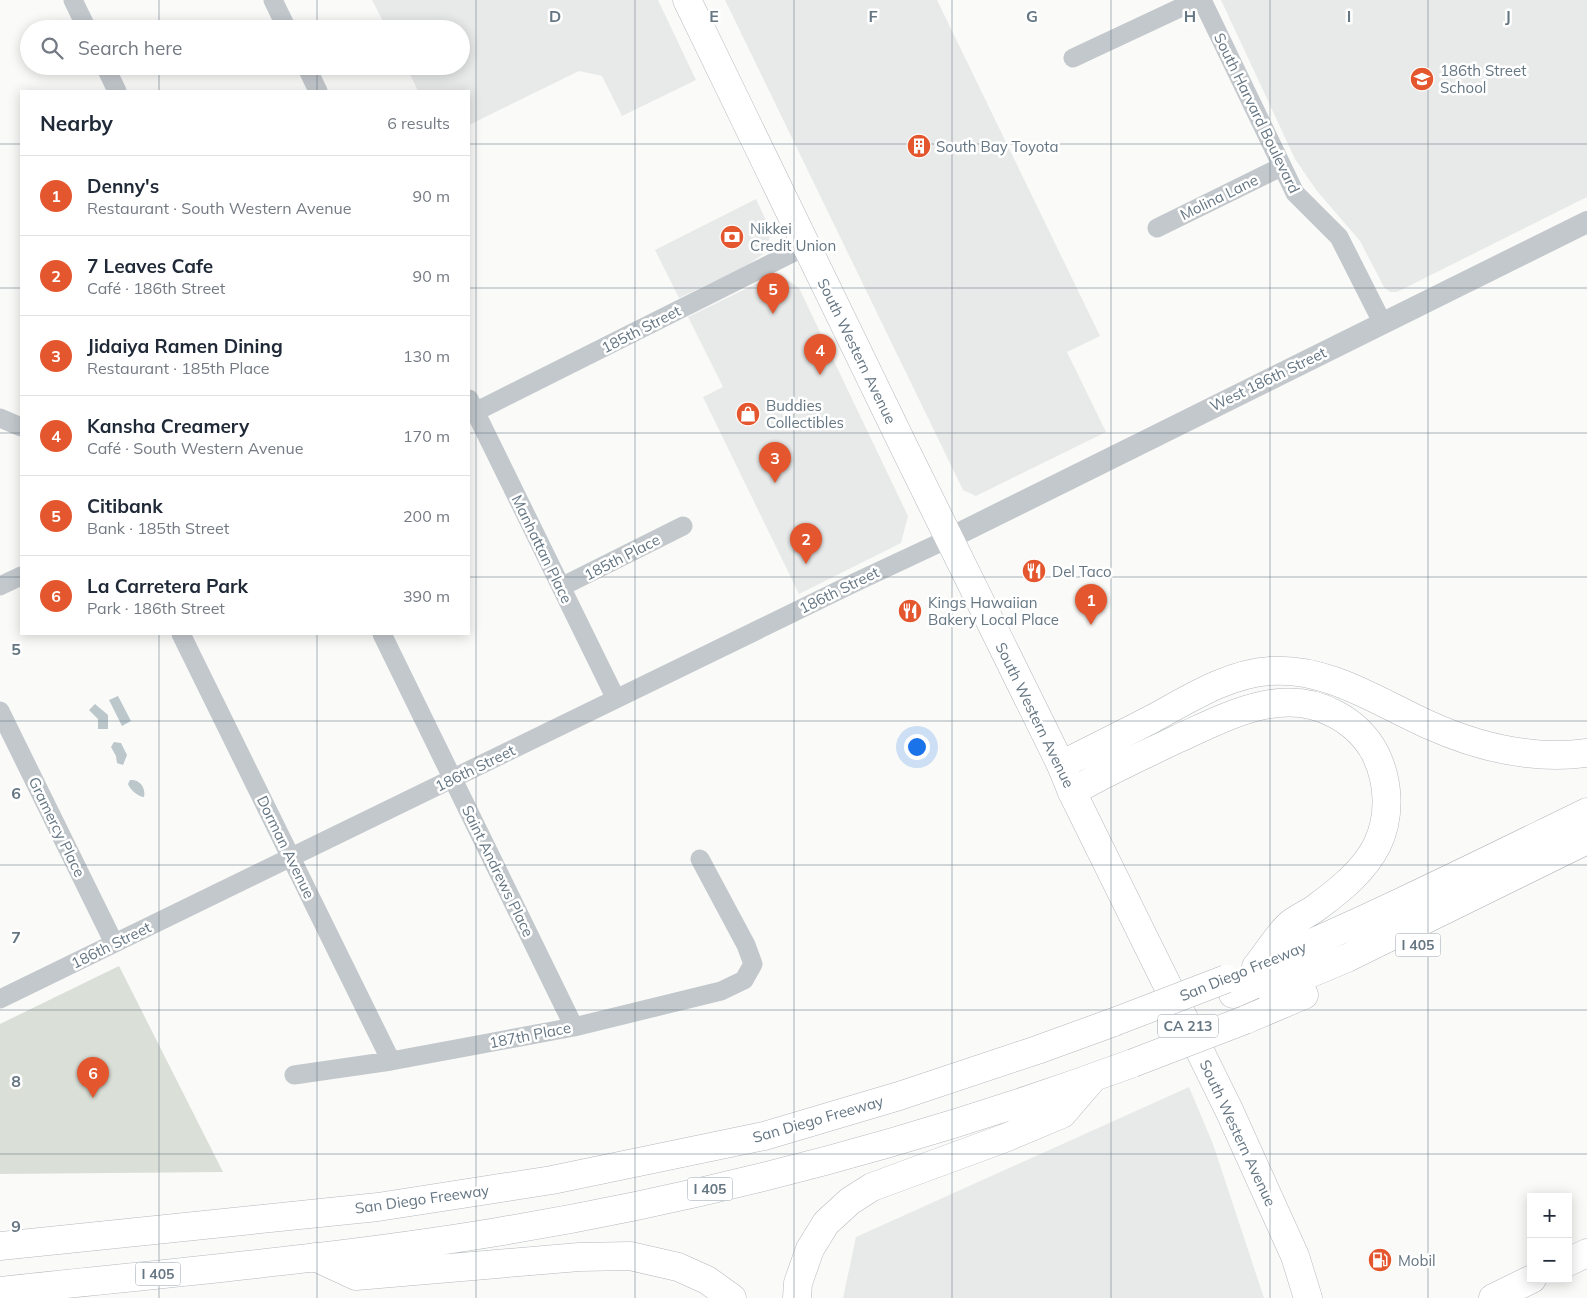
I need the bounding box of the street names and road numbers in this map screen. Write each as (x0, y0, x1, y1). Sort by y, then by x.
street label: South Harvard Boulevard (1210, 30, 1304, 196)
street label: Molina Lane (1177, 170, 1261, 224)
street label: South Western Avenue (813, 275, 901, 427)
street label: 185th Street (598, 301, 684, 357)
street label: West 186th Street (1207, 343, 1329, 415)
street label: Manhattan Place (508, 492, 576, 606)
street label: 185th Place (581, 530, 663, 584)
street label: 186th Street (796, 563, 882, 617)
street label: South Western Avenue (991, 639, 1079, 791)
street label: 186th Street (432, 741, 518, 795)
street label: Gramercy Place (25, 774, 89, 880)
street label: Dorman Avenue (253, 792, 319, 902)
street label: Saint Andrews Place (458, 802, 538, 940)
street label: 186th Street (68, 918, 154, 972)
road number: I 405 (1396, 934, 1440, 956)
street label: San Diego Freeway (1177, 937, 1309, 1005)
road number: CA 213 (1158, 1014, 1218, 1038)
street label: 187th Place (488, 1018, 572, 1052)
street label: South Western Avenue (1196, 1057, 1280, 1209)
street label: San Diego Freeway (750, 1091, 886, 1147)
road number: I 405 (688, 1178, 732, 1200)
street label: San Diego Freeway (354, 1180, 490, 1218)
road number: I 405 (136, 1262, 180, 1286)

